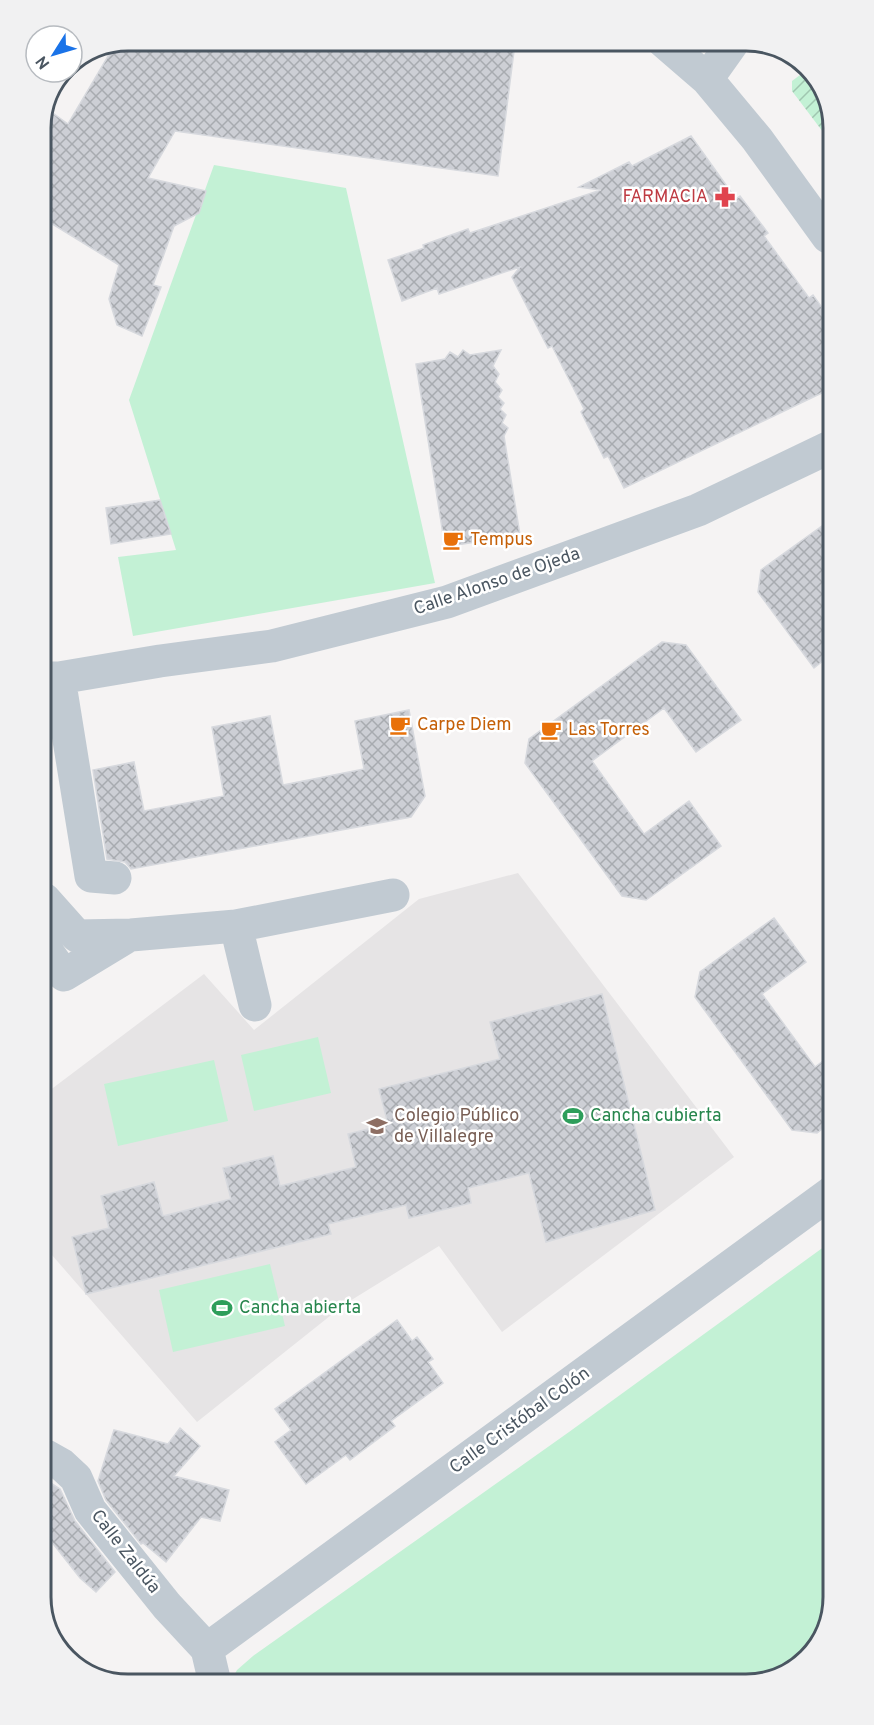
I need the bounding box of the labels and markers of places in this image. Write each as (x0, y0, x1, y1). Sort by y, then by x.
pharmacy icon: FARMACIA (713, 185, 737, 209)
place label: FARMACIA (623, 186, 708, 209)
cafe icon: Tempus (441, 528, 465, 552)
place label: Tempus (470, 529, 533, 552)
cafe icon: Carpe Diem (388, 713, 412, 737)
place label: Carpe Diem (417, 714, 512, 737)
cafe icon: Las Torres (539, 718, 563, 742)
place label: Las Torres (568, 719, 650, 742)
sports icon: Cancha cubierta (561, 1104, 585, 1128)
place label: Colegio Público de Villalegre (394, 1105, 519, 1149)
place label: Cancha cubierta (590, 1105, 722, 1128)
school or university icon: Colegio Público de Villalegre (365, 1114, 389, 1138)
sports icon: Cancha abierta (210, 1296, 234, 1320)
place label: Cancha abierta (239, 1297, 361, 1320)

